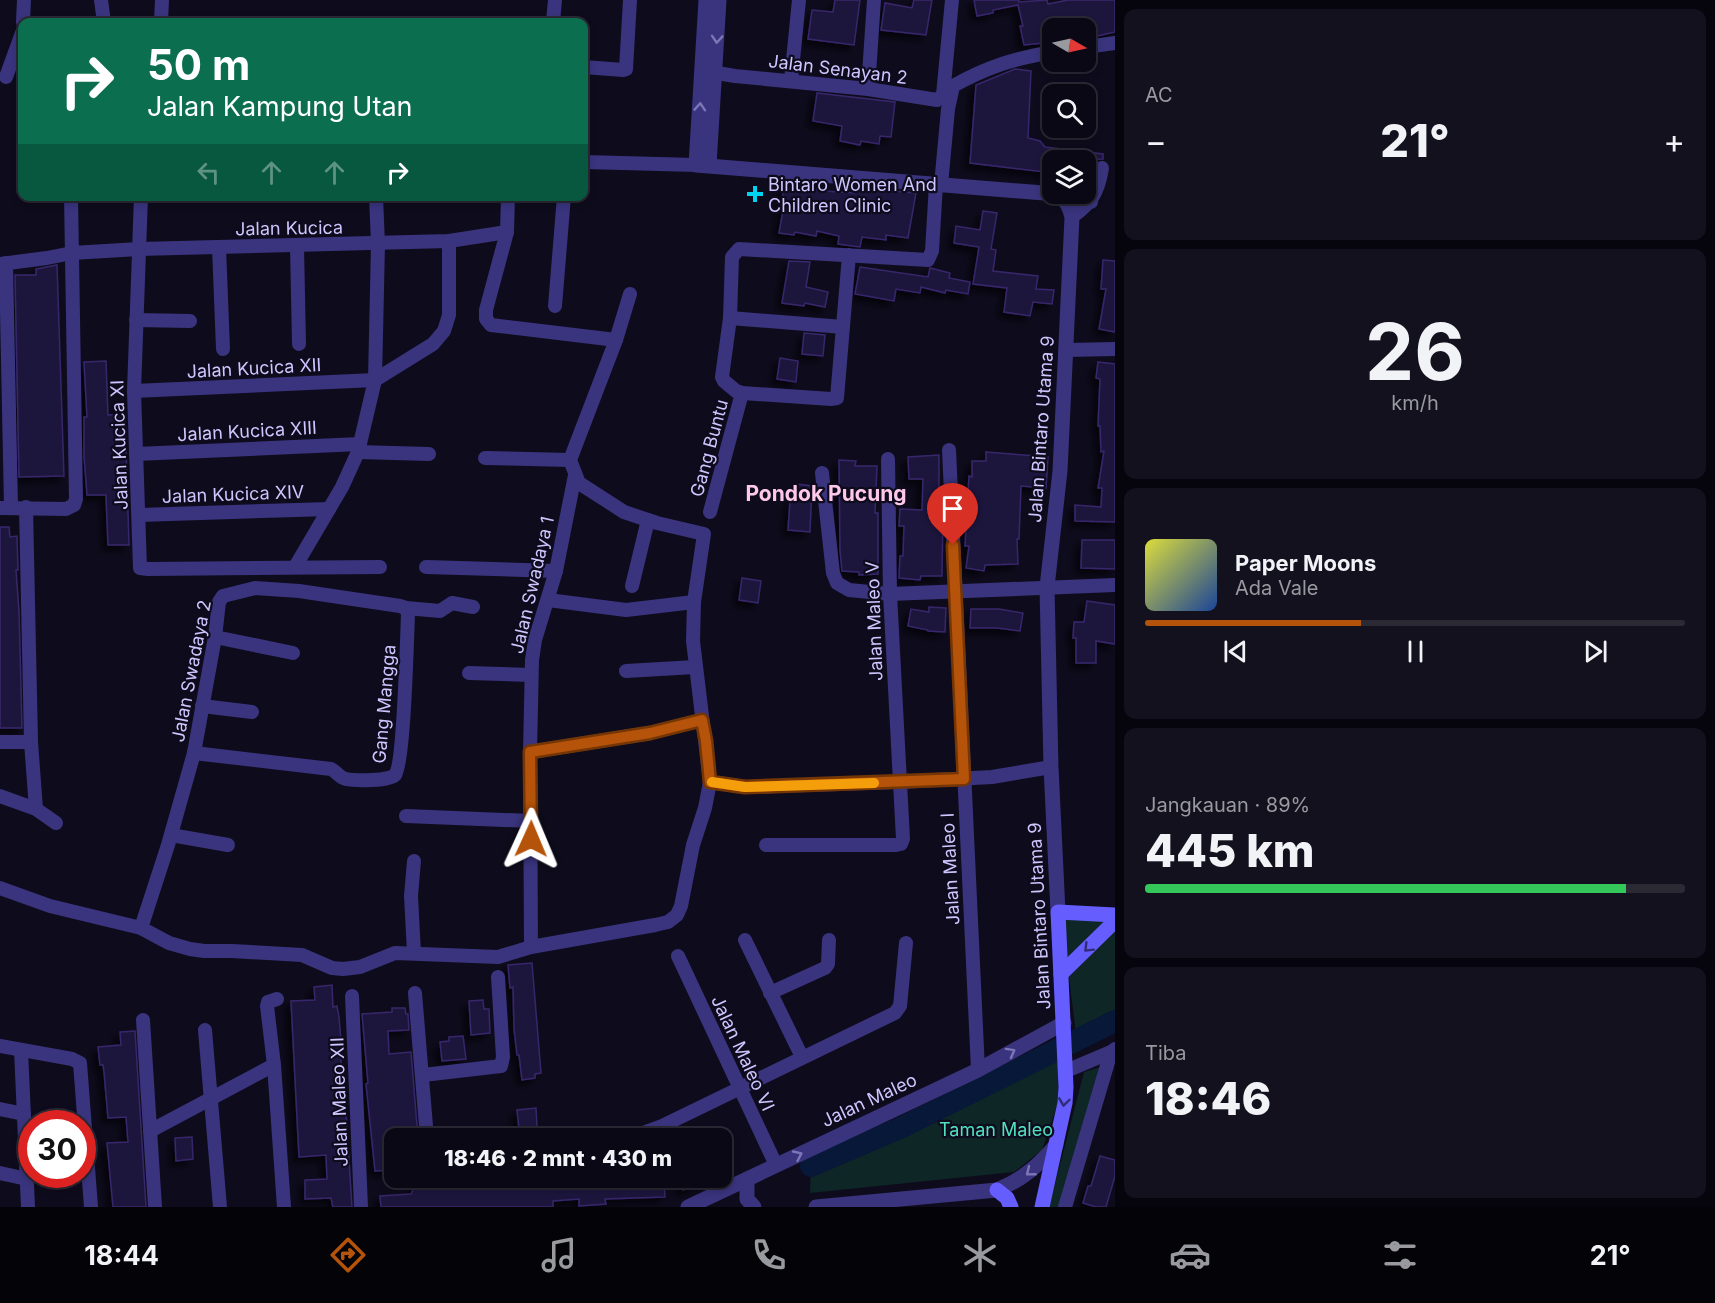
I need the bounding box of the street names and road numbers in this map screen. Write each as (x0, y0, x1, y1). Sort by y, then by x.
street label: Jalan Senayan 2 (767, 50, 909, 88)
street label: Jalan Kucica (235, 217, 343, 239)
street label: Jalan Bintaro Utama 9 (1024, 335, 1058, 523)
street label: Jalan Kucica XII (186, 354, 322, 382)
street label: Jalan Kucica XI (106, 380, 132, 510)
street label: Gang Buntu (686, 397, 732, 499)
street label: Jalan Kucica XIII (177, 417, 317, 445)
street label: Jalan Kucica XIV (161, 481, 305, 507)
street label: Jalan Swadaya 1 (506, 514, 558, 656)
street label: Jalan Maleo V (861, 561, 887, 681)
street label: Jalan Swadaya 2 (167, 598, 215, 744)
street label: Gang Mangga (368, 644, 400, 764)
street label: Jalan Maleo I (937, 812, 963, 926)
street label: Jalan Bintaro Utama 9 (1024, 822, 1054, 1010)
street label: Jalan Maleo VI (707, 992, 779, 1114)
street label: Jalan Maleo XII (326, 1037, 352, 1167)
street label: Jalan Maleo (818, 1069, 920, 1131)

